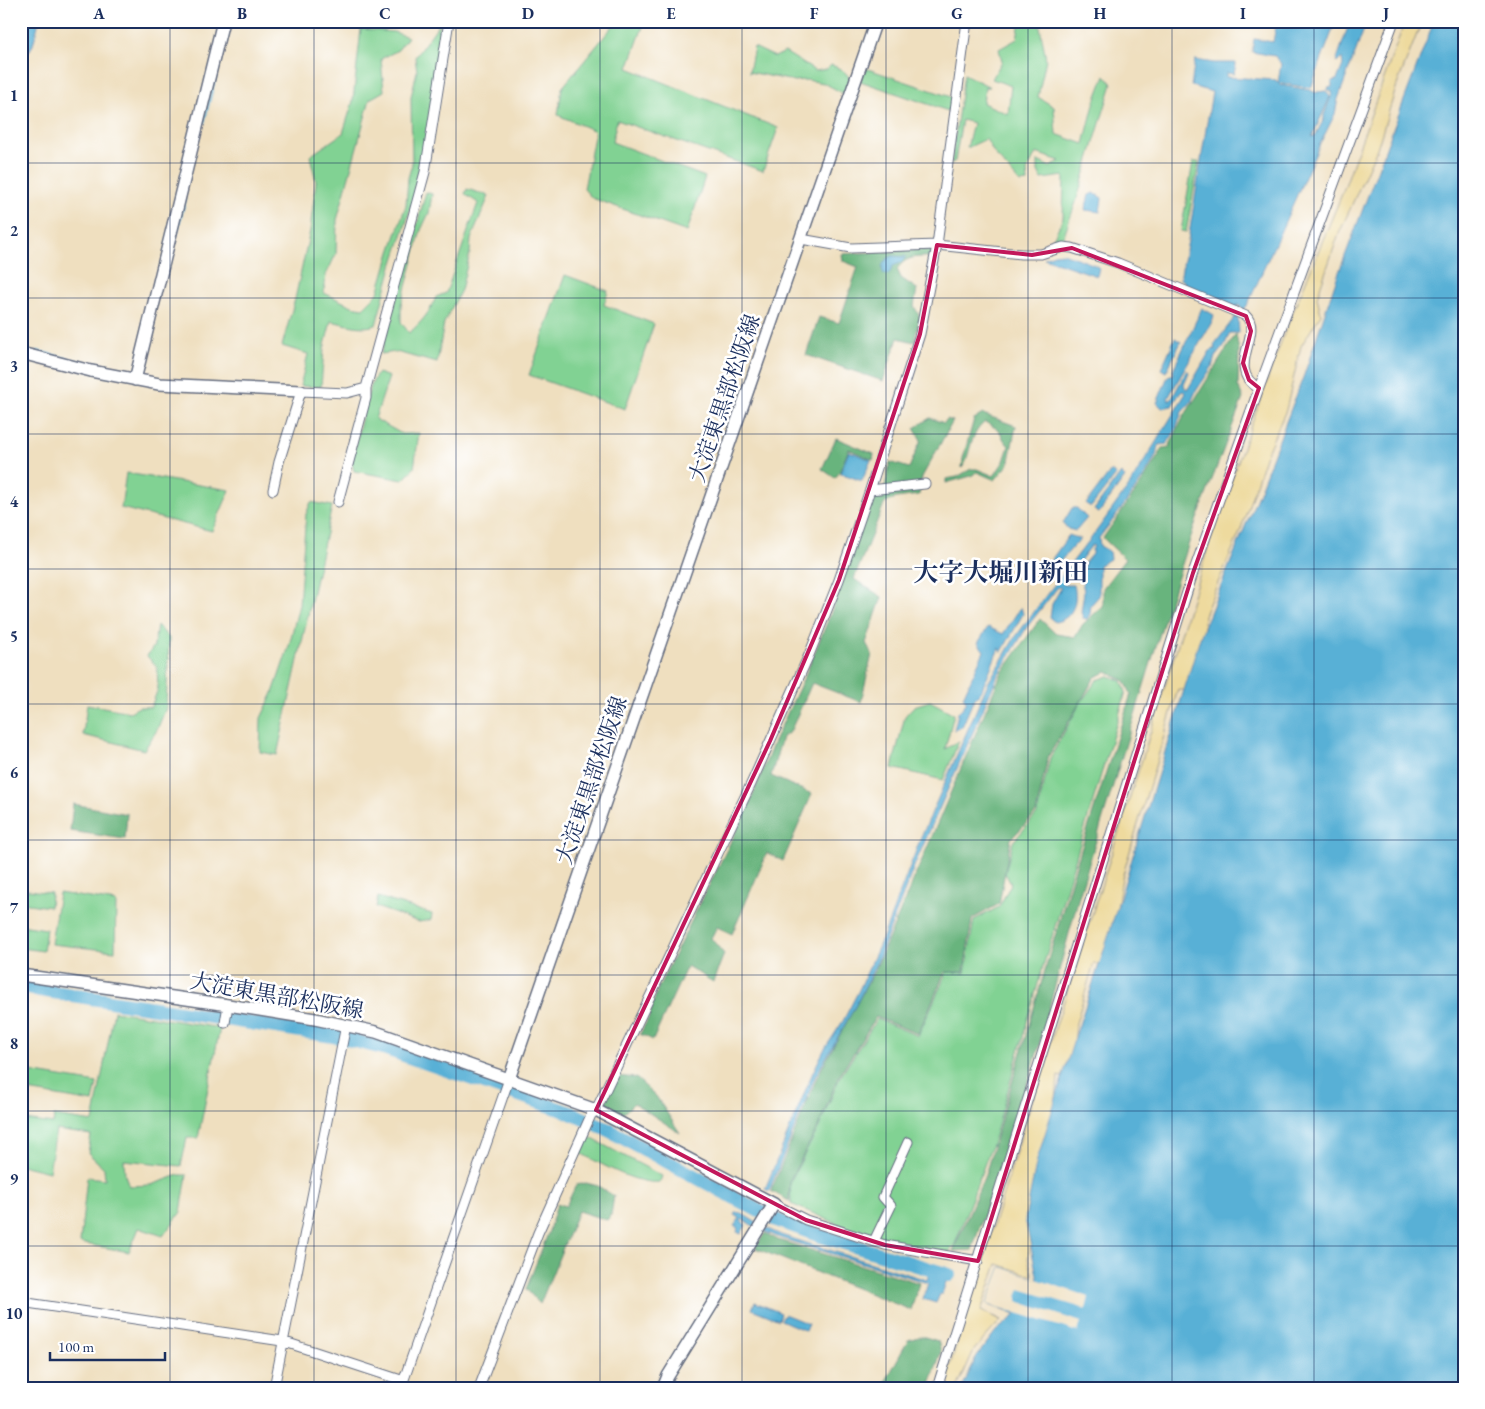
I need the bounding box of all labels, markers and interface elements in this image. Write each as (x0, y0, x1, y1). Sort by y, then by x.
text: A (92, 3, 105, 24)
text: B (237, 3, 247, 24)
text: C (379, 3, 391, 24)
text: D (522, 3, 534, 24)
text: E (666, 3, 676, 24)
text: F (810, 3, 819, 24)
text: G (951, 3, 963, 24)
text: H (1094, 3, 1107, 24)
text: I (1240, 3, 1246, 24)
text: J (1381, 3, 1389, 24)
text: 1 (10, 85, 18, 106)
text: 2 (10, 220, 19, 241)
street label: 大淀東黒部松阪線 (682, 310, 767, 486)
text: 3 (10, 356, 18, 377)
text: 4 (10, 491, 19, 512)
district label: 大字大堀川新田 (913, 556, 1089, 588)
text: 5 (10, 626, 18, 647)
street label: 大淀東黒部松阪線 (549, 692, 634, 868)
text: 6 (10, 762, 19, 783)
text: 7 (10, 897, 19, 918)
street label: 大淀東黒部松阪線 (188, 966, 366, 1025)
text: 8 (10, 1033, 18, 1054)
text: 9 (10, 1168, 19, 1189)
text: 10 (6, 1303, 23, 1324)
scale bar (50, 1329, 165, 1361)
text: 100 m (58, 1337, 95, 1356)

